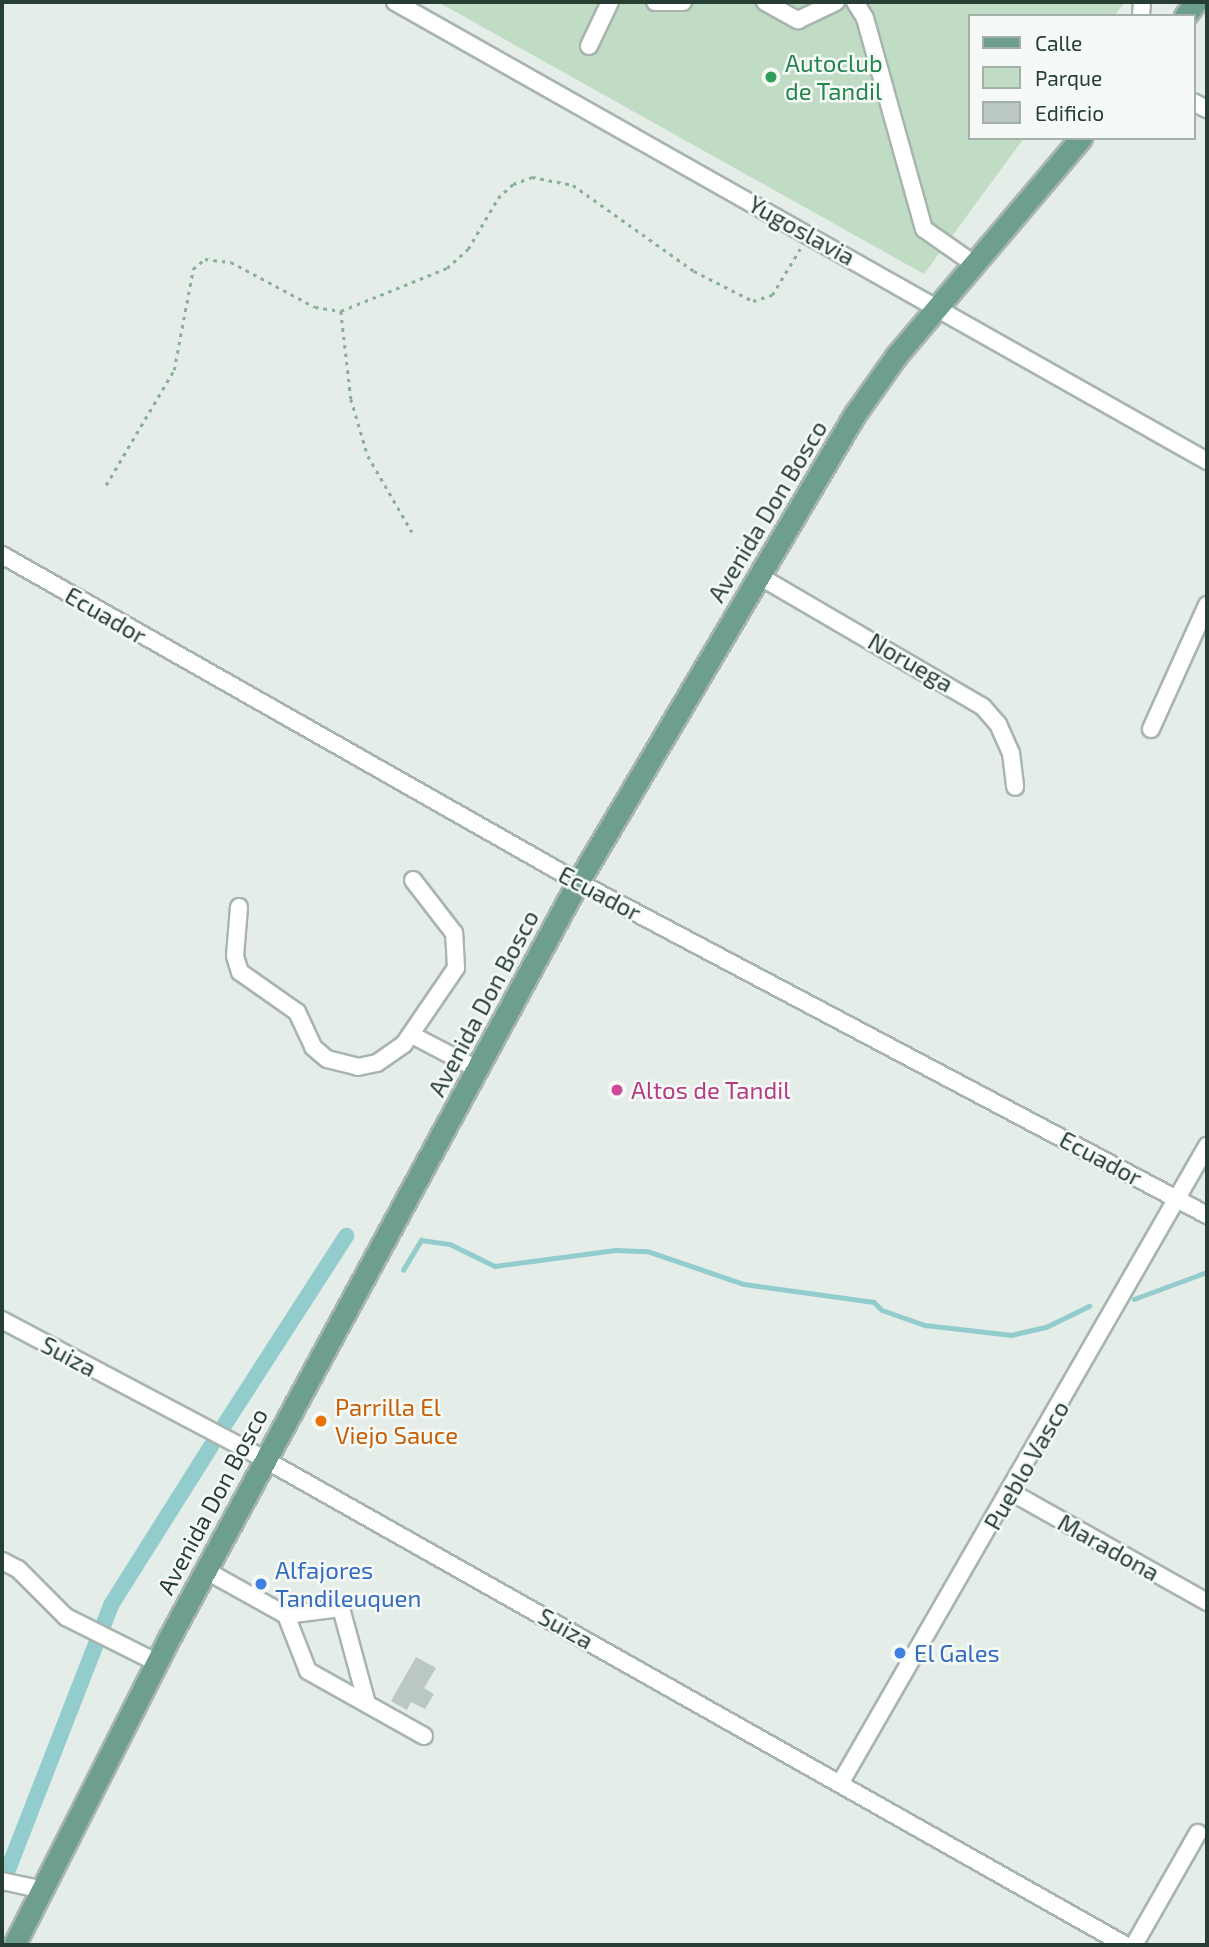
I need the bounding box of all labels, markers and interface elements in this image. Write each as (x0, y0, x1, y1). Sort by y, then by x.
legend (968, 14, 1195, 140)
text: Calle (1035, 30, 1082, 55)
place label: Autoclub de Tandil (785, 49, 883, 105)
text: Parque (1035, 65, 1102, 90)
marker: Autoclub de Tandil (763, 69, 779, 85)
text: Edificio (1035, 100, 1104, 125)
street label: Yugoslavia (744, 189, 860, 271)
street label: Avenida Don Bosco (701, 415, 833, 607)
street label: Ecuador (60, 580, 152, 650)
street label: Noruega (863, 626, 959, 698)
street label: Ecuador (554, 859, 646, 927)
street label: Avenida Don Bosco (422, 905, 544, 1101)
place label: Altos de Tandil (631, 1076, 791, 1104)
marker: Altos de Tandil (609, 1082, 625, 1098)
street label: Ecuador (1055, 1124, 1147, 1192)
street label: Suiza (36, 1330, 102, 1382)
place label: Parrilla El Viejo Sauce (335, 1393, 458, 1449)
street label: Pueblo Vasco (977, 1395, 1075, 1535)
street label: Avenida Don Bosco (151, 1403, 273, 1599)
marker: Parrilla El Viejo Sauce (313, 1413, 329, 1429)
street label: Maradona (1053, 1507, 1165, 1587)
place label: Alfajores Tandileuquen (275, 1556, 421, 1612)
marker: Alfajores Tandileuquen (253, 1576, 269, 1592)
street label: Suiza (533, 1601, 599, 1655)
place label: El Gales (914, 1639, 1000, 1667)
marker: El Gales (892, 1645, 908, 1661)

